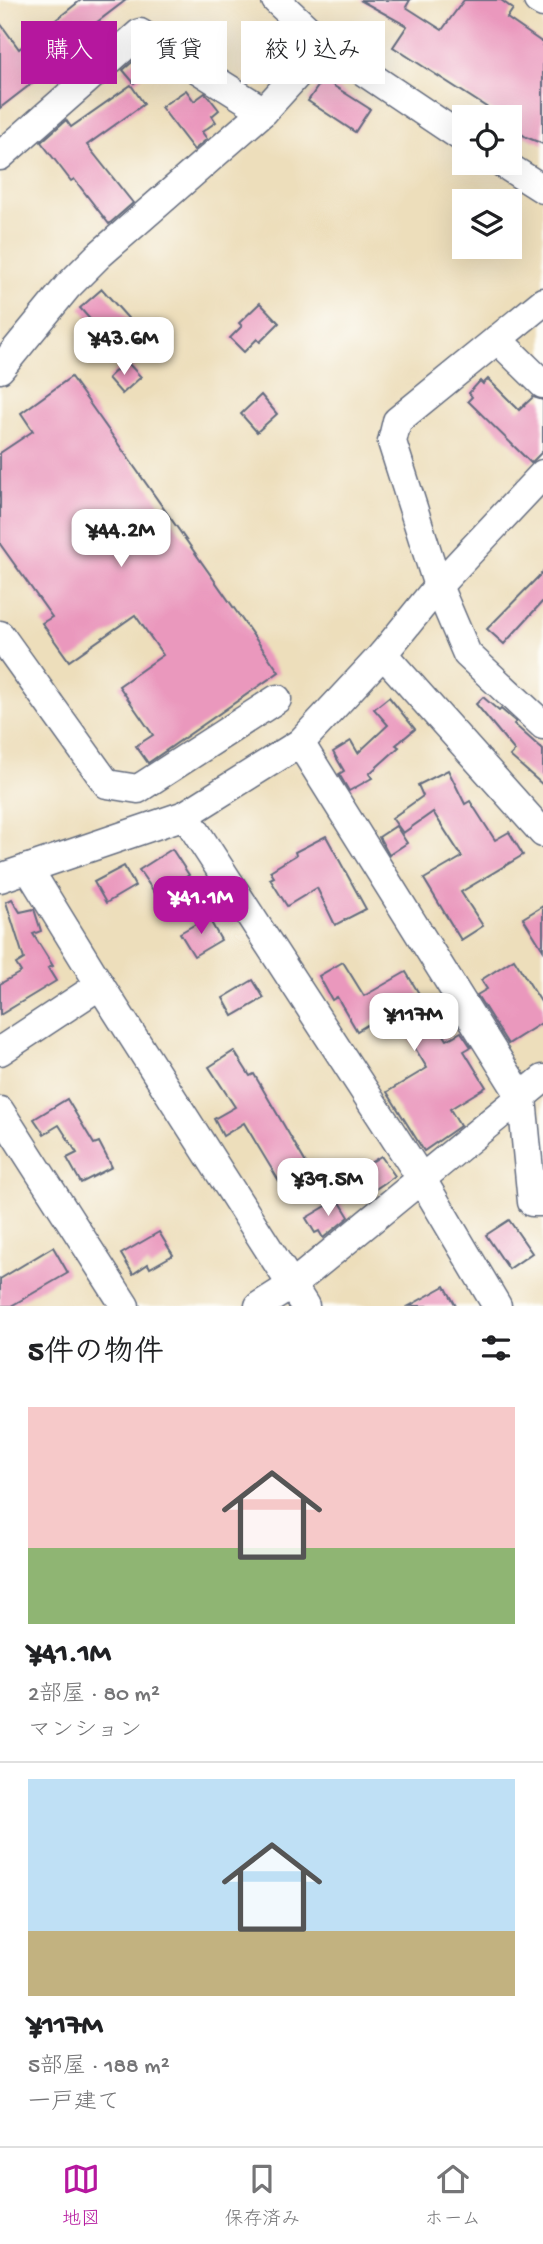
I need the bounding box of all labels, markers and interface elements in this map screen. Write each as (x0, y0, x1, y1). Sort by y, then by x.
chip: 購入 (21, 21, 117, 84)
chip: 賃貸 (131, 21, 227, 84)
chip: 絞り込み (241, 21, 385, 84)
map controls (452, 105, 522, 259)
button: locate (452, 105, 522, 175)
button: layers (452, 189, 522, 259)
pin: ¥43.6M (67, 318, 181, 377)
text: ¥43.6M (90, 326, 158, 353)
pin: ¥44.2M (64, 510, 178, 569)
text: ¥44.2M (88, 518, 154, 545)
pin: ¥41.1M (144, 876, 258, 936)
text: ¥41.1M (169, 885, 233, 912)
pin: ¥117M (365, 993, 463, 1053)
text: ¥117M (385, 1002, 443, 1029)
pin: ¥39.5M (271, 1158, 385, 1218)
text: ¥39.5M (293, 1167, 363, 1194)
icon: filters (477, 1329, 515, 1367)
text: 5件の物件 (28, 1337, 164, 1372)
icon: home (209, 1452, 335, 1578)
text: ¥41.1M (28, 1638, 111, 1673)
text: 2部屋 · 80 m² (28, 1682, 160, 1709)
text: マンション (28, 1718, 142, 1745)
icon: home (209, 1824, 335, 1950)
text: ¥117M (28, 2010, 103, 2045)
text: 5部屋 · 188 m² (28, 2054, 170, 2081)
text: 一戸建て (28, 2090, 120, 2117)
tab: 地図 (62, 2160, 100, 2232)
tab: 保存済み (224, 2160, 300, 2232)
tab: ホーム (425, 2160, 481, 2232)

